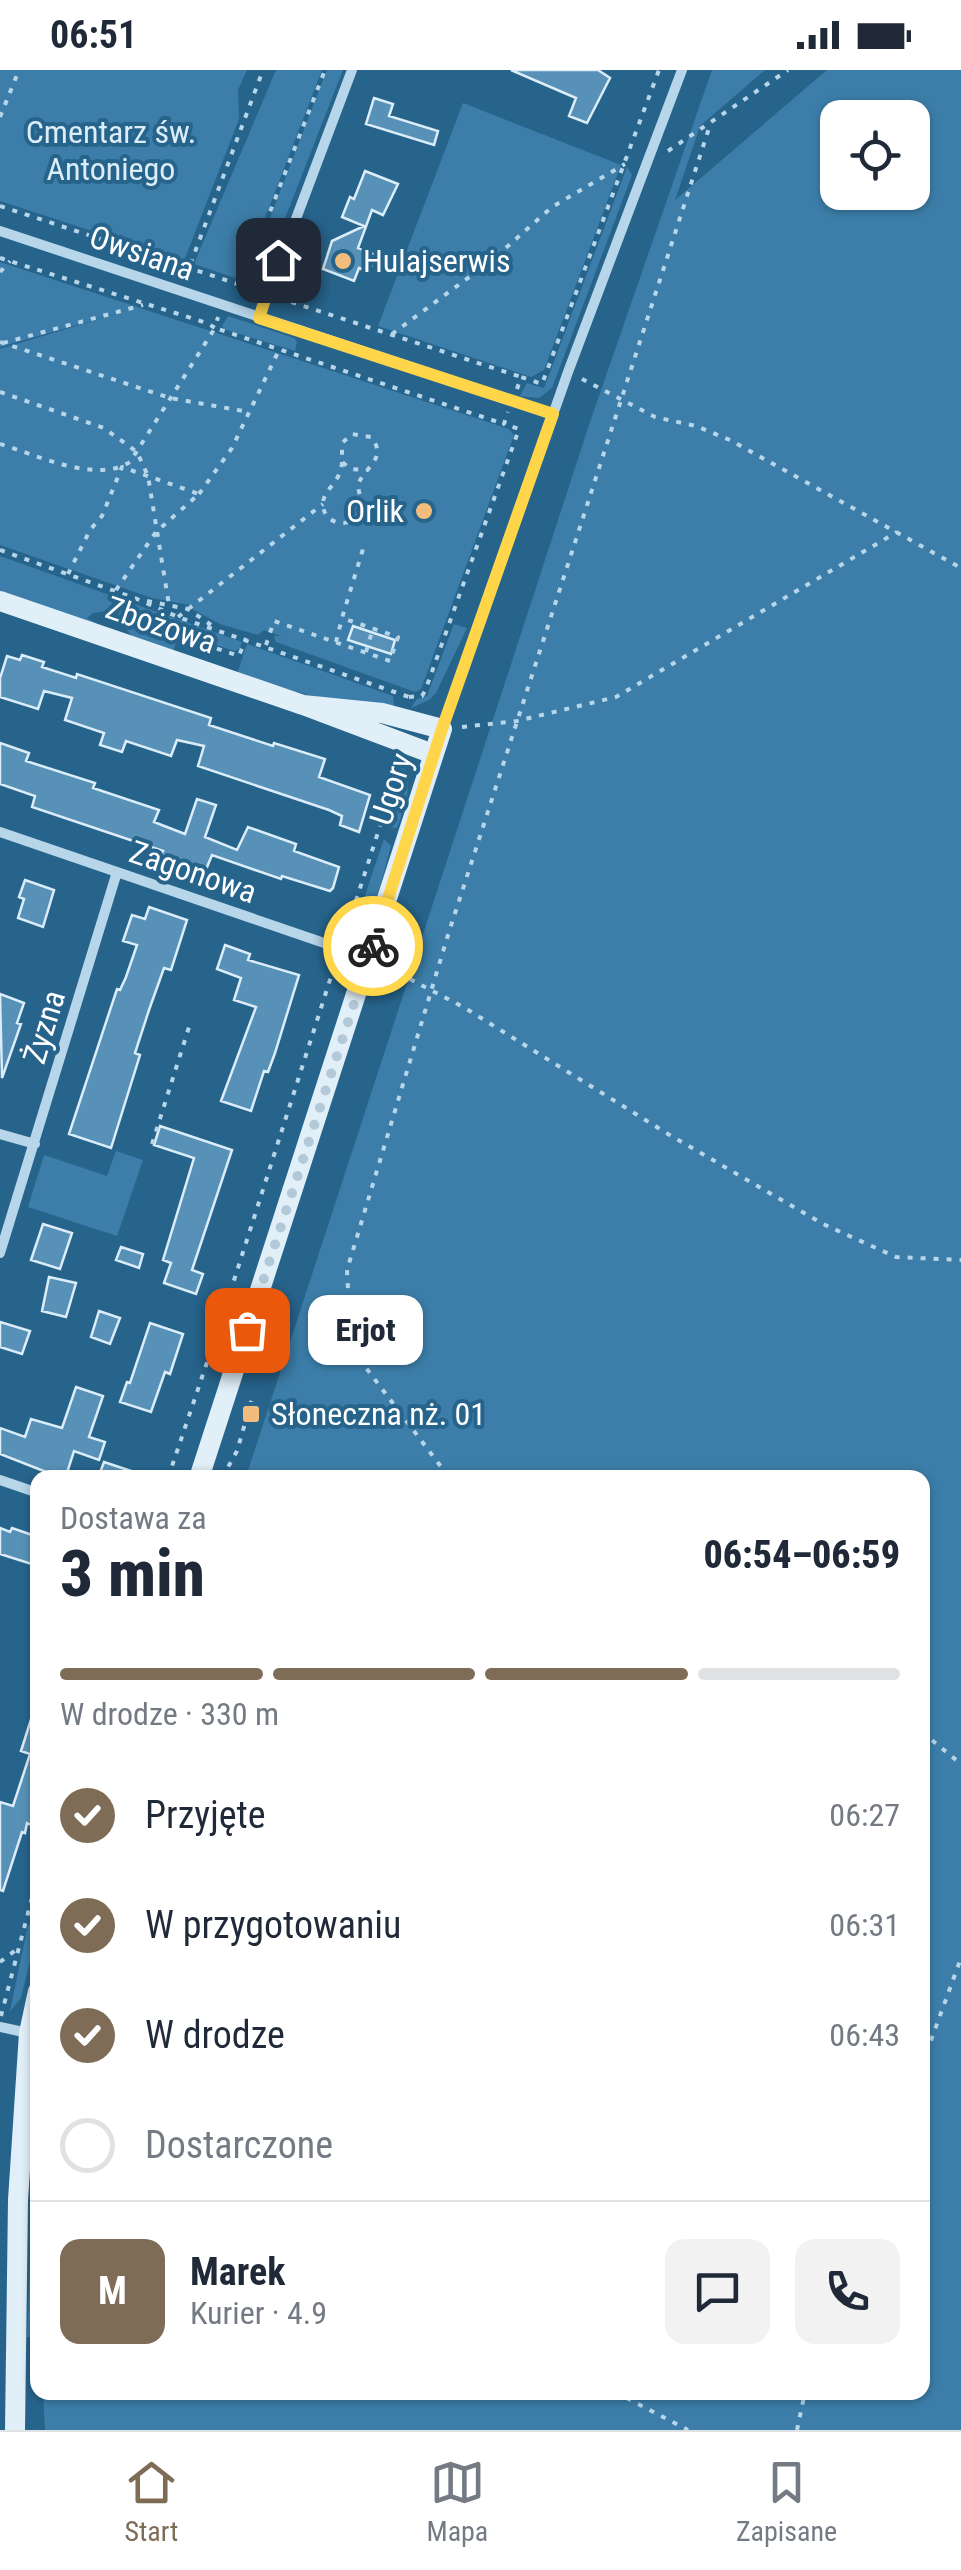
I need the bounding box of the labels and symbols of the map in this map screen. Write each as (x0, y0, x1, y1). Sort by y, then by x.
park label: Cmentarz św. Antoniego (26, 113, 196, 188)
street label: Owsiana (85, 217, 199, 289)
pin (236, 218, 321, 303)
place label: Hulajserwis (363, 242, 511, 280)
marker: Hulajserwis (332, 250, 354, 272)
place label: Orlik (346, 492, 405, 530)
marker: Orlik (413, 500, 435, 522)
street label: Zbożowa (101, 588, 221, 662)
street label: Ugory (362, 748, 420, 830)
street label: Zagonowa (125, 833, 261, 911)
courier (323, 896, 423, 996)
street label: Żyzna (15, 986, 73, 1068)
pin (205, 1288, 290, 1373)
callout: Erjot (307, 1295, 422, 1365)
place label: Słoneczna nż. 01 (271, 1395, 486, 1433)
marker: Słoneczna nż. 01 (240, 1403, 262, 1425)

